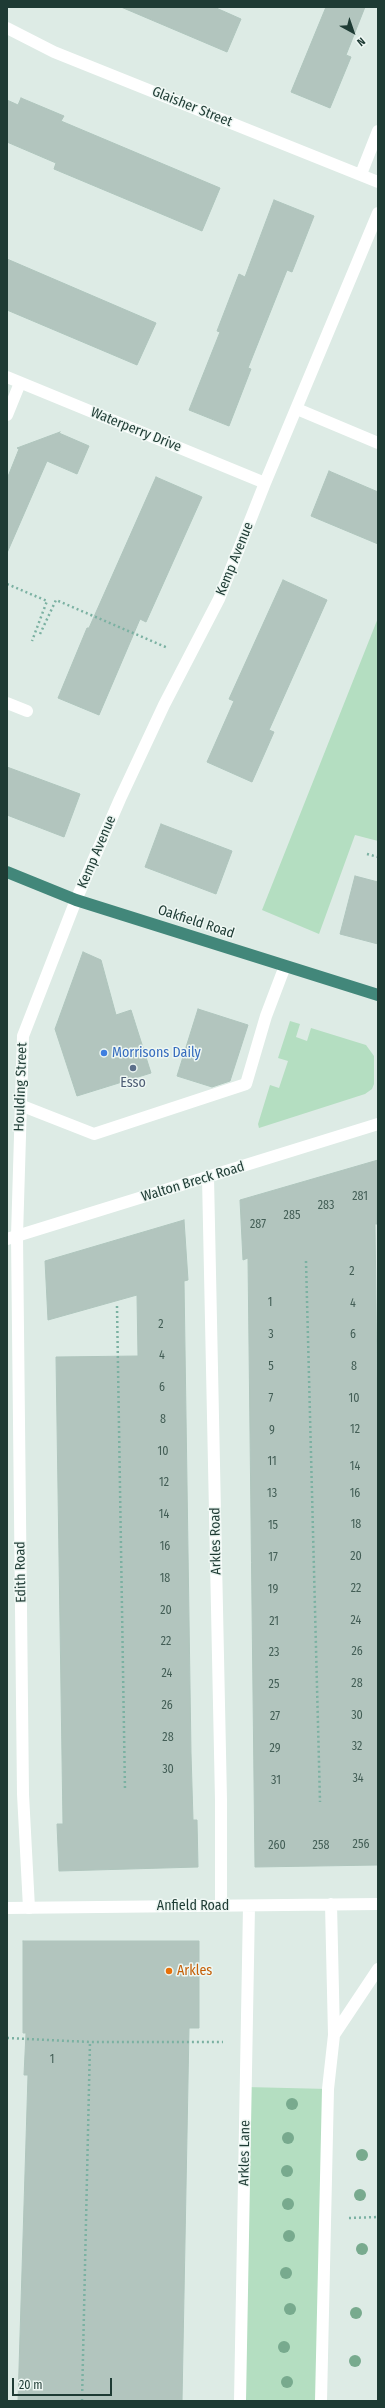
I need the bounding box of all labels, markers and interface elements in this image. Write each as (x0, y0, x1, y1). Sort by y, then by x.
north arrow (333, 12, 373, 52)
text: N (354, 34, 368, 49)
street label: Glaisher Street (149, 83, 235, 131)
street label: Waterperry Drive (88, 404, 184, 456)
street label: Kemp Avenue (213, 520, 257, 598)
street label: Kemp Avenue (74, 813, 120, 891)
street label: Oakfield Road (155, 902, 237, 942)
street label: Houlding Street (11, 1042, 31, 1132)
place label: Morrisons Daily (112, 1045, 201, 1061)
marker: Morrisons Daily (99, 1048, 109, 1058)
marker: Esso (128, 1063, 138, 1073)
place label: Esso (120, 1075, 146, 1091)
street label: Walton Breck Road (139, 1158, 247, 1206)
house number: 281 (352, 1190, 368, 1204)
house number: 283 (318, 1199, 334, 1213)
house number: 285 (284, 1209, 300, 1223)
house number: 287 (250, 1218, 266, 1232)
house number: 2 (349, 1265, 355, 1279)
house number: 1 (268, 1296, 272, 1310)
house number: 4 (350, 1297, 356, 1311)
house number: 2 (158, 1318, 164, 1332)
house number: 3 (268, 1328, 274, 1342)
house number: 6 (350, 1328, 356, 1342)
house number: 4 (159, 1349, 165, 1363)
house number: 5 (268, 1360, 274, 1374)
house number: 8 (351, 1360, 357, 1374)
house number: 6 (159, 1381, 165, 1395)
house number: 7 (269, 1392, 273, 1406)
house number: 10 (349, 1392, 359, 1406)
house number: 8 (160, 1413, 166, 1427)
house number: 12 (350, 1423, 360, 1437)
house number: 9 (269, 1424, 275, 1438)
house number: 10 (158, 1445, 168, 1459)
house number: 11 (267, 1455, 277, 1469)
house number: 14 (350, 1460, 360, 1474)
house number: 12 (159, 1476, 169, 1490)
house number: 13 (267, 1487, 277, 1501)
house number: 16 (350, 1487, 360, 1501)
street label: Arkles Road (207, 1507, 225, 1575)
house number: 14 (159, 1508, 169, 1522)
house number: 18 (351, 1518, 361, 1532)
house number: 15 (268, 1519, 278, 1533)
house number: 16 (160, 1540, 170, 1554)
street label: Edith Road (12, 1541, 30, 1603)
house number: 20 (350, 1550, 362, 1564)
house number: 17 (268, 1551, 278, 1565)
house number: 18 (160, 1572, 170, 1586)
house number: 22 (351, 1582, 361, 1596)
house number: 19 (268, 1583, 278, 1597)
house number: 20 (160, 1604, 172, 1618)
house number: 24 (351, 1614, 361, 1628)
house number: 21 (269, 1615, 279, 1629)
house number: 22 (161, 1635, 171, 1649)
house number: 26 (351, 1645, 363, 1659)
house number: 23 (269, 1646, 279, 1660)
house number: 24 (162, 1667, 172, 1681)
house number: 28 (351, 1677, 363, 1691)
house number: 25 (269, 1678, 279, 1692)
house number: 26 (161, 1699, 173, 1713)
house number: 30 (351, 1709, 363, 1723)
house number: 27 (270, 1710, 280, 1724)
house number: 28 (162, 1731, 174, 1745)
house number: 32 (352, 1740, 362, 1754)
house number: 29 (269, 1742, 281, 1756)
house number: 30 (162, 1763, 174, 1777)
house number: 34 (352, 1772, 364, 1786)
house number: 31 (271, 1774, 281, 1788)
house number: 256 (353, 1838, 369, 1852)
house number: 260 (268, 1839, 286, 1853)
house number: 258 (313, 1839, 329, 1853)
street label: Anfield Road (157, 1898, 229, 1914)
place label: Arkles (177, 1963, 212, 1979)
marker: Arkles (164, 1966, 174, 1976)
house number: 1 (50, 2053, 54, 2067)
street label: Arkles Lane (236, 2120, 254, 2186)
scale bar (14, 2370, 114, 2396)
text: 20 m (19, 2378, 43, 2392)

